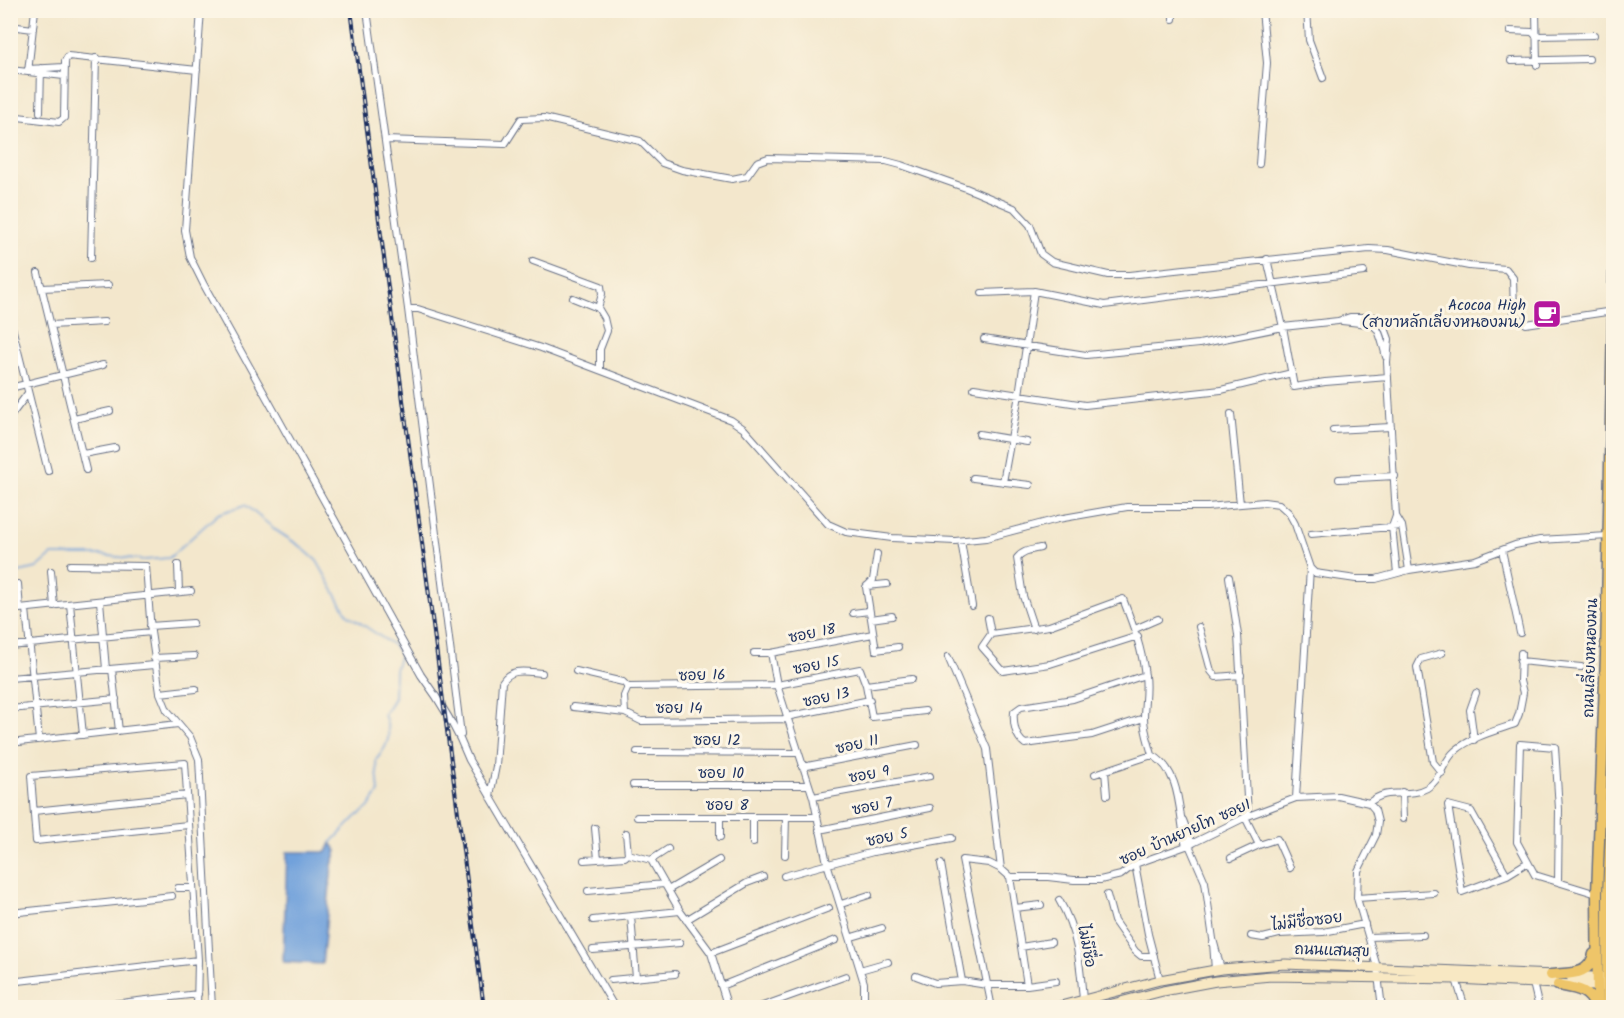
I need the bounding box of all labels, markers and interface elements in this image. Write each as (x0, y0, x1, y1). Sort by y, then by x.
place label: Acocoa High (สาขาหลักเลี่ยงหนองมน) (1362, 294, 1526, 335)
cafe icon: Acocoa High (สาขาหลักเลี่ยงหนองมน) (1531, 298, 1563, 330)
street label: ถนนเลี่ยงหนองมน (1574, 597, 1605, 718)
street label: ซอย 18 (786, 617, 839, 650)
street label: ซอย 15 (791, 650, 842, 682)
street label: ซอย 16 (678, 664, 726, 688)
street label: ซอย 13 (801, 681, 852, 715)
street label: ซอย 14 (656, 697, 702, 721)
street label: ซอย 12 (693, 729, 741, 753)
street label: ซอย 11 (833, 729, 881, 761)
street label: ซอย 9 (847, 759, 892, 790)
street label: ซอย 10 (698, 762, 745, 786)
street label: ซอย 7 (850, 791, 896, 823)
street label: ซอย บ้านยายโท ซอย1 (1116, 793, 1255, 873)
street label: ซอย 8 (705, 794, 749, 818)
street label: ซอย 5 (864, 822, 911, 854)
street label: ไม่มีชื่อซอย (1269, 903, 1344, 938)
street label: ไม่มีชื่อ (1070, 921, 1105, 970)
street label: ถนนแสนสุข (1294, 938, 1370, 964)

